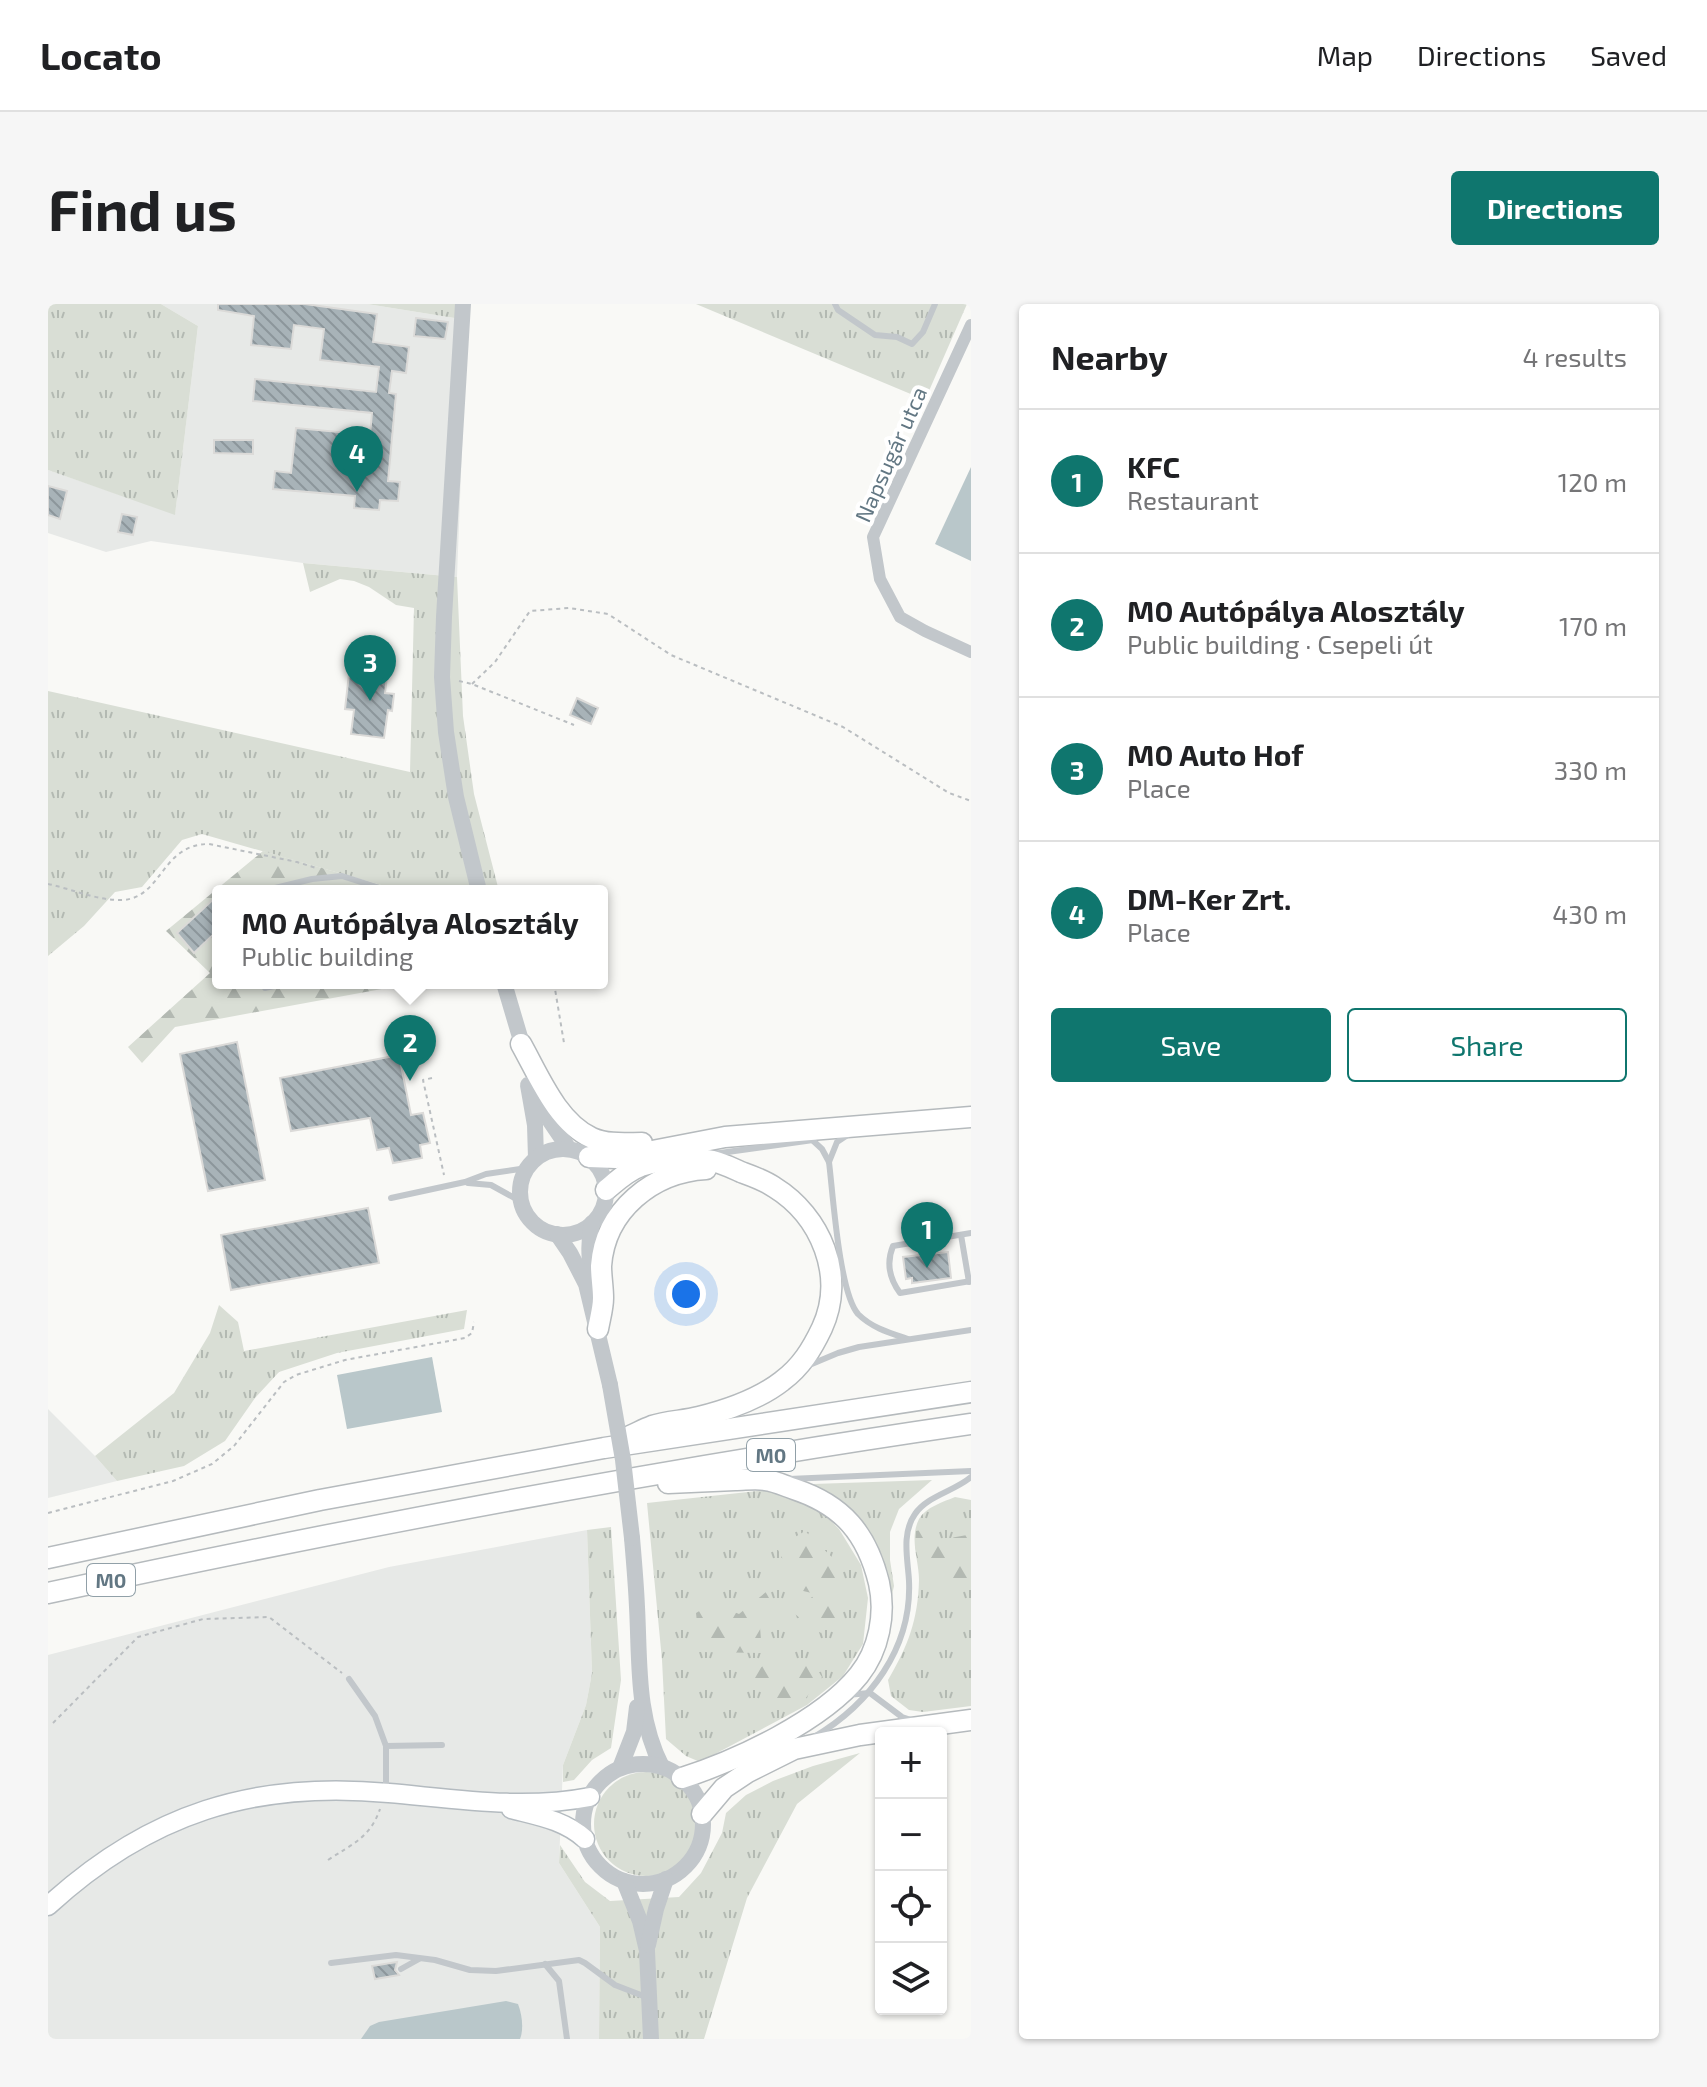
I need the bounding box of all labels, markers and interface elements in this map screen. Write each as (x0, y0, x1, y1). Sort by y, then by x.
text: Locato (40, 32, 162, 78)
text: Map (1317, 38, 1373, 72)
text: Directions (1417, 38, 1546, 72)
text: Saved (1590, 38, 1667, 72)
button: Directions (1451, 171, 1659, 245)
text: Find us (48, 175, 237, 242)
text: Nearby (1051, 336, 1168, 377)
text: 4 results (1522, 341, 1627, 372)
street label: Napsugár utca (849, 382, 931, 526)
pin: 4 (331, 426, 383, 492)
text: KFC (1127, 448, 1180, 484)
text: 1 (1071, 466, 1083, 497)
text: 120 m (1558, 466, 1627, 497)
text: Restaurant (1127, 484, 1259, 515)
text: M0 Autópálya Alosztály (1127, 592, 1465, 628)
text: 2 (1069, 610, 1085, 641)
text: 170 m (1559, 610, 1627, 641)
text: Public building · Csepeli út (1127, 628, 1433, 659)
pin: 3 (344, 635, 396, 701)
text: M0 Auto Hof (1127, 736, 1304, 772)
text: 3 (1070, 754, 1084, 785)
text: 330 m (1554, 754, 1627, 785)
text: Place (1127, 772, 1191, 803)
text: DM-Ker Zrt. (1127, 880, 1291, 916)
popup (212, 885, 608, 989)
text: 4 (1069, 898, 1085, 929)
text: 430 m (1552, 898, 1627, 929)
text: M0 Autópálya Alosztály (241, 904, 579, 940)
text: Place (1127, 916, 1191, 947)
text: Public building (241, 940, 414, 971)
button: Save (1051, 1008, 1331, 1082)
button: Share (1347, 1008, 1627, 1082)
pin: 2 (384, 1015, 436, 1081)
pin: 1 (901, 1202, 953, 1268)
your location (666, 1274, 706, 1314)
road number: M0 (747, 1439, 795, 1471)
road number: M0 (87, 1564, 135, 1596)
map controls (875, 1727, 947, 2015)
button: + (875, 1727, 947, 1799)
button: − (875, 1799, 947, 1871)
button: locate (875, 1871, 947, 1943)
button: layers (875, 1943, 947, 2015)

